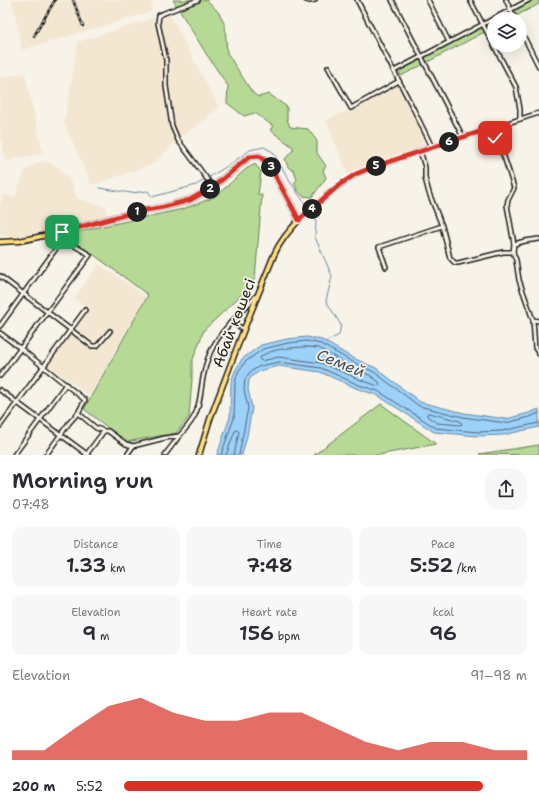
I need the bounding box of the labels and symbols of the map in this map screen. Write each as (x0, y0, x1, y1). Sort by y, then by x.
pin (478, 121, 512, 155)
pin: 6 (439, 132, 459, 152)
pin: 5 (366, 156, 386, 176)
pin: 3 (261, 157, 281, 177)
pin: 2 (200, 179, 220, 199)
pin: 4 (302, 199, 322, 219)
pin: 1 (127, 202, 147, 222)
pin (45, 215, 79, 249)
street label: Абай көшесі (208, 276, 260, 370)
water label: Семей (314, 344, 368, 382)

